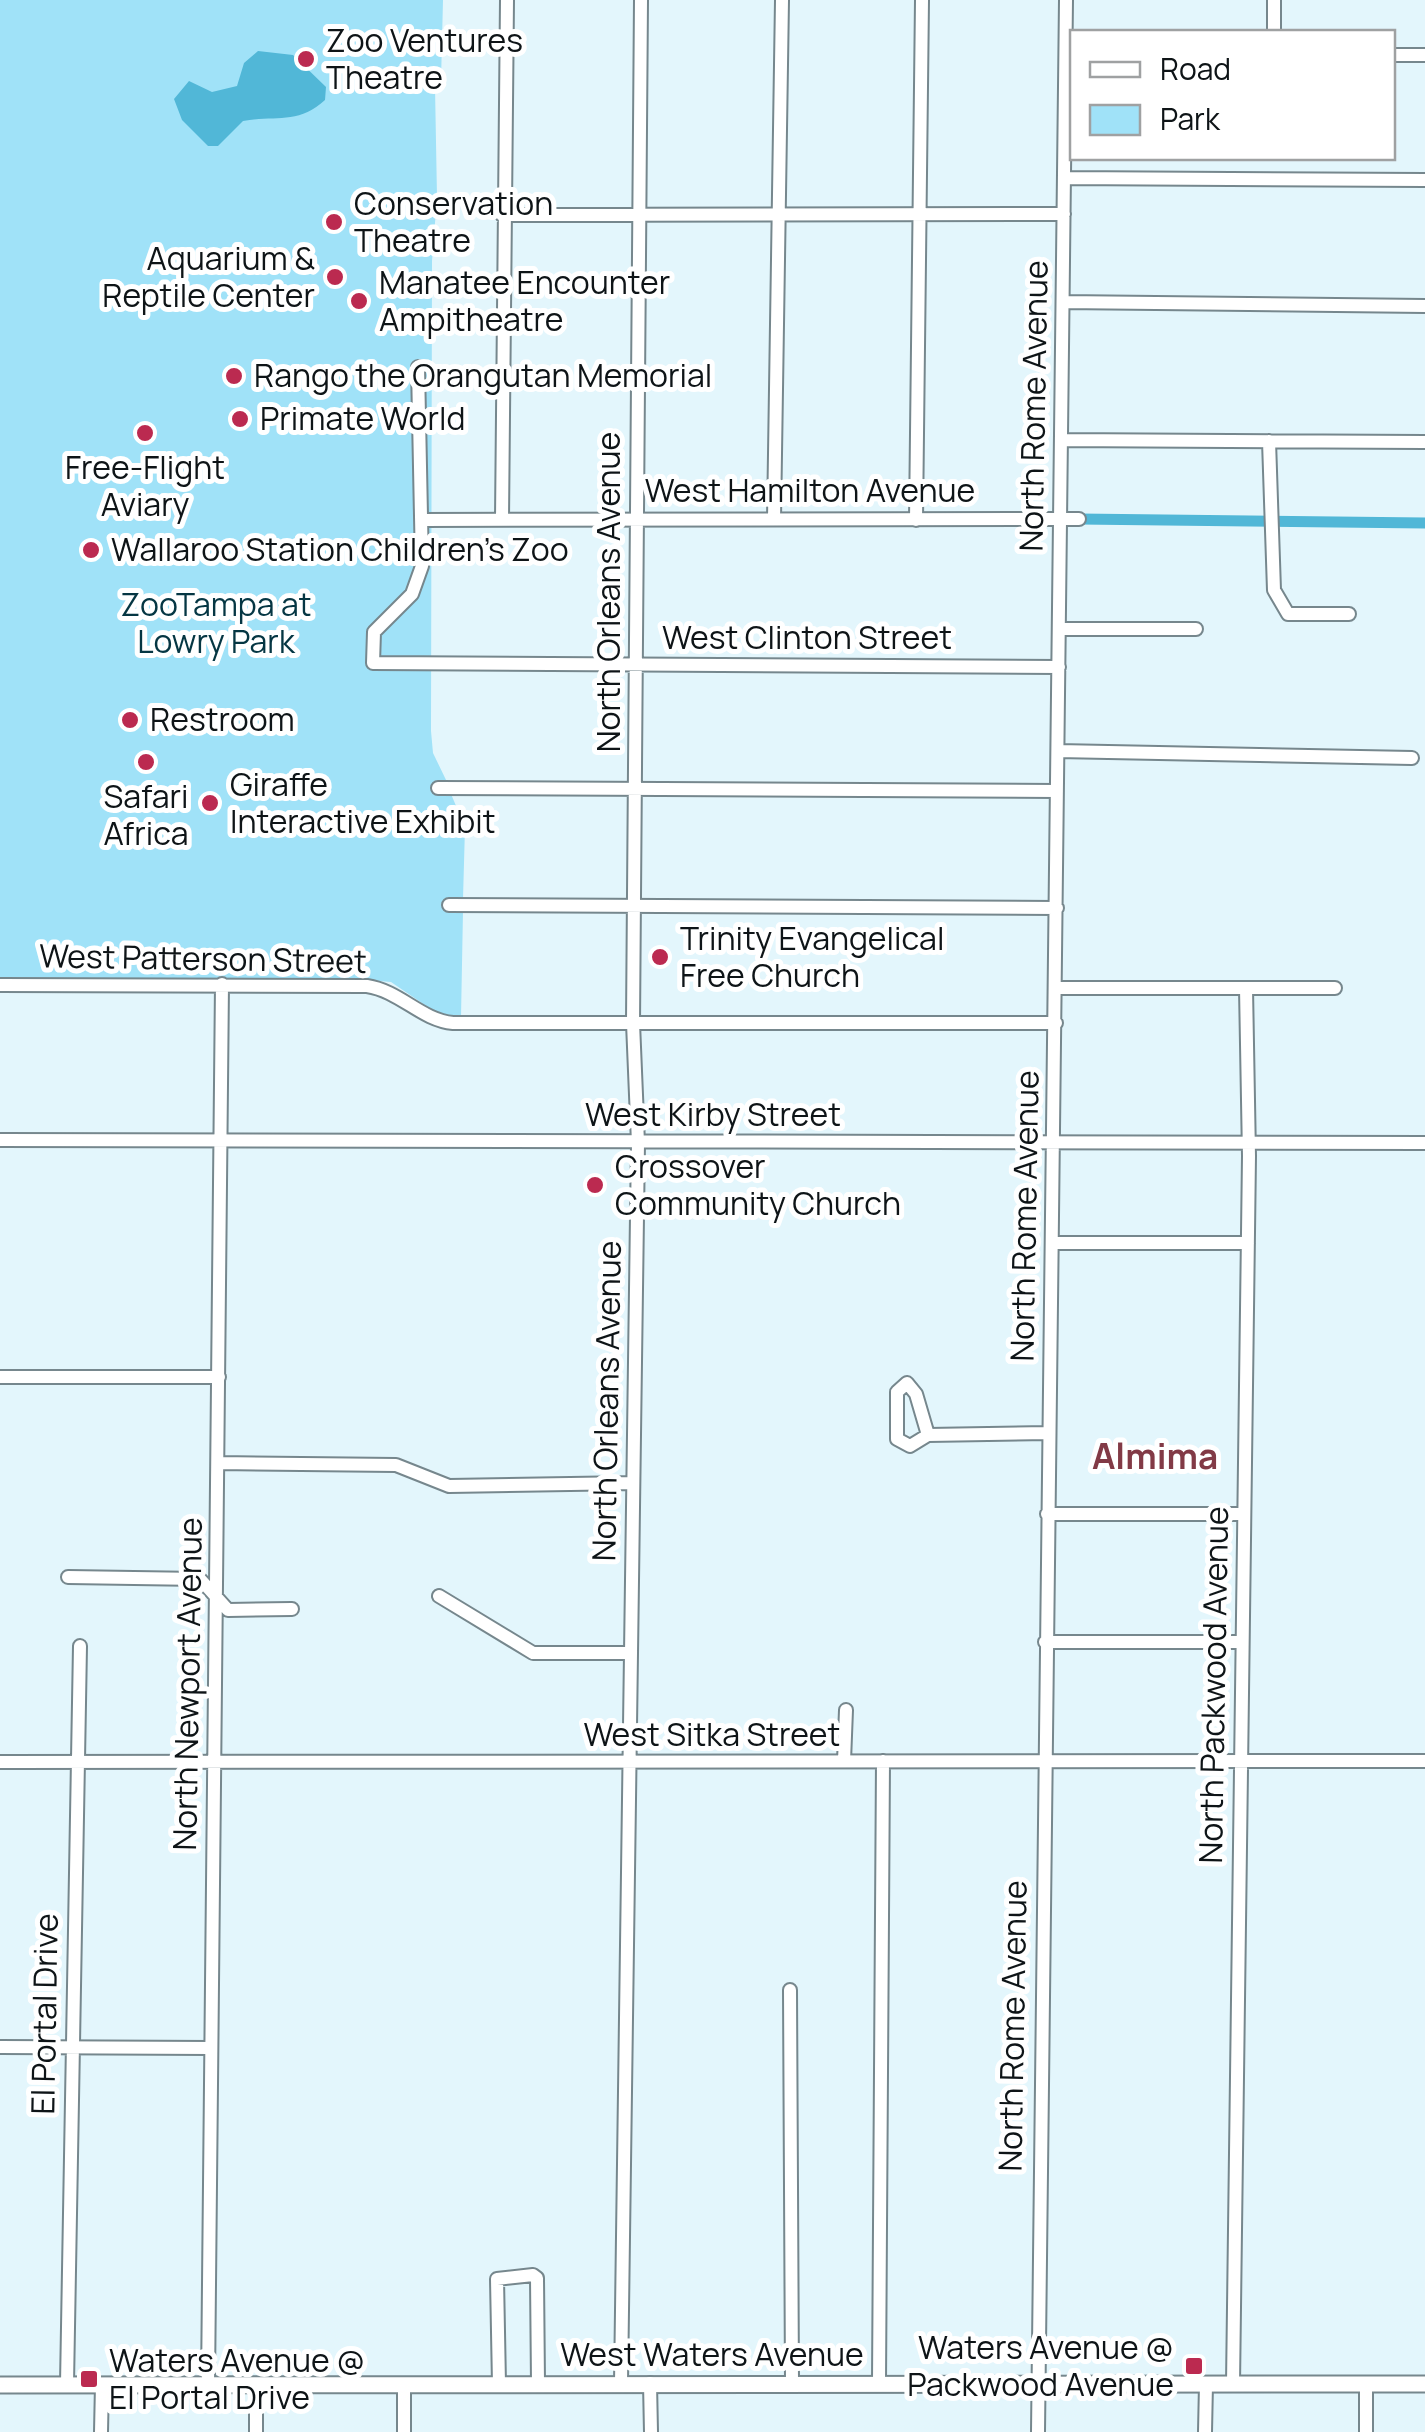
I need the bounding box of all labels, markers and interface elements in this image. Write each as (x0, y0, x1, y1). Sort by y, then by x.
place label: Zoo Ventures Theatre (326, 18, 523, 99)
legend (1070, 30, 1395, 160)
marker: Zoo Ventures Theatre (295, 48, 317, 70)
text: Road (1160, 48, 1231, 89)
text: Park (1160, 98, 1221, 139)
place label: Conservation Theatre (354, 181, 553, 262)
marker: Conservation Theatre (323, 211, 345, 233)
place label: Aquarium & Reptile Center (102, 236, 315, 317)
place label: Manatee Encounter Ampitheatre (379, 260, 670, 341)
street label: North Rome Avenue (1008, 260, 1058, 552)
marker: Aquarium & Reptile Center (324, 266, 346, 288)
marker: Manatee Encounter Ampitheatre (348, 290, 370, 312)
place label: Rango the Orangutan Memorial (254, 353, 712, 397)
marker: Rango the Orangutan Memorial (223, 365, 245, 387)
place label: Primate World (260, 396, 465, 440)
marker: Primate World (229, 408, 251, 430)
marker: Free-Flight Aviary (134, 422, 156, 444)
street label: North Orleans Avenue (586, 432, 630, 752)
place label: Free-Flight Aviary (65, 445, 225, 526)
street label: West Hamilton Avenue (645, 468, 975, 512)
place label: Wallaroo Station Children's Zoo (111, 527, 569, 571)
marker: Wallaroo Station Children's Zoo (80, 539, 102, 561)
park label: ZooTampa at Lowry Park (120, 582, 312, 663)
street label: West Clinton Street (662, 615, 952, 659)
place label: Restroom (150, 697, 295, 741)
marker: Restroom (119, 709, 141, 731)
marker: Safari Africa (135, 751, 157, 773)
place label: Giraffe Interactive Exhibit (230, 762, 496, 843)
place label: Safari Africa (103, 774, 189, 855)
marker: Giraffe Interactive Exhibit (199, 792, 221, 814)
place label: Trinity Evangelical Free Church (680, 916, 944, 997)
street label: West Patterson Street (39, 933, 367, 983)
marker: Trinity Evangelical Free Church (649, 946, 671, 968)
street label: North Rome Avenue (999, 1070, 1049, 1362)
street label: West Kirby Street (585, 1092, 841, 1136)
place label: Crossover Community Church (615, 1144, 901, 1225)
marker: Crossover Community Church (584, 1174, 606, 1196)
street label: North Orleans Avenue (581, 1240, 631, 1562)
district label: Almima (1092, 1432, 1218, 1480)
street label: North Packwood Avenue (1188, 1506, 1238, 1864)
street label: North Newport Avenue (162, 1517, 212, 1851)
street label: West Sitka Street (584, 1712, 840, 1756)
street label: North Rome Avenue (987, 1880, 1037, 2172)
street label: El Portal Drive (20, 1913, 68, 2115)
place label: Waters Avenue @ Packwood Avenue (907, 2325, 1174, 2406)
street label: West Waters Avenue (560, 2332, 864, 2376)
place label: Waters Avenue @ El Portal Drive (109, 2338, 365, 2419)
marker: Waters Avenue @ Packwood Avenue (1183, 2355, 1205, 2377)
marker: Waters Avenue @ El Portal Drive (78, 2368, 100, 2390)

